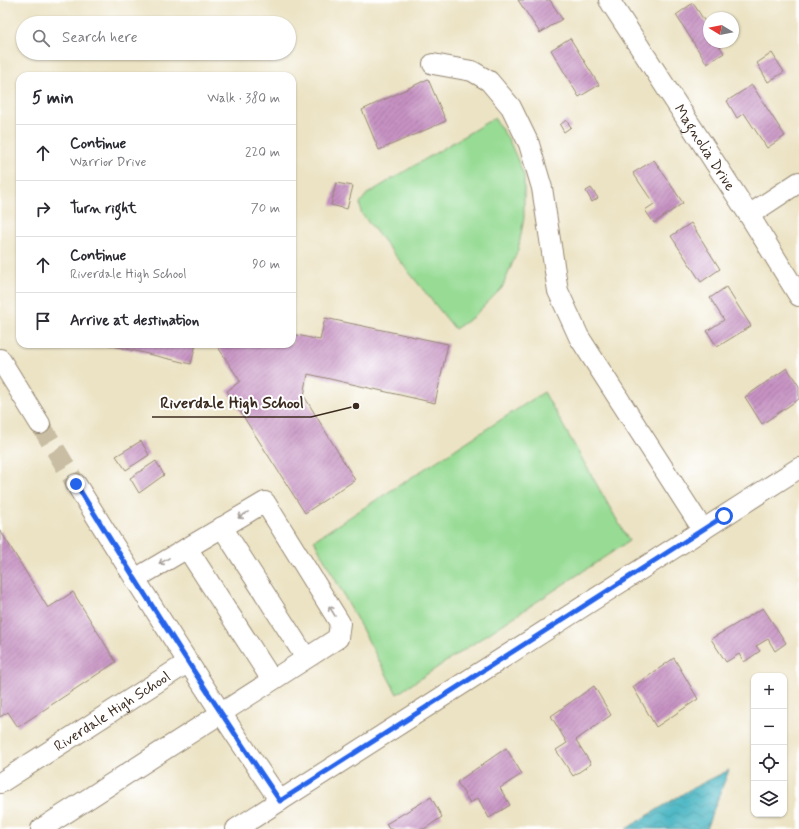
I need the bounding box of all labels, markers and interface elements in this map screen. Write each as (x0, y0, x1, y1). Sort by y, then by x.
north arrow (703, 12, 739, 48)
search box (16, 16, 296, 60)
icon: search (30, 27, 52, 49)
text: Search here (62, 28, 138, 48)
text: 5 min (32, 87, 74, 109)
text: Walk · 380 m (207, 90, 280, 107)
street label: Magnolia Drive (669, 101, 740, 195)
text: Continue (70, 134, 126, 154)
icon: ahead (32, 142, 54, 164)
text: 220 m (245, 144, 280, 161)
text: Warrior Drive (70, 154, 146, 171)
icon: right (32, 198, 54, 220)
text: Turn right (70, 199, 137, 219)
text: 70 m (251, 200, 280, 217)
text: Continue (70, 246, 126, 266)
icon: ahead (32, 254, 54, 276)
text: 90 m (252, 256, 280, 273)
text: Riverdale High School (70, 266, 187, 283)
icon: arrive (32, 310, 54, 332)
text: Arrive at destination (70, 311, 199, 331)
callout: Riverdale High School (152, 389, 311, 417)
text: Riverdale High School (160, 393, 304, 415)
route end (67, 475, 85, 493)
route start (715, 507, 733, 525)
one-way arrow (237, 511, 249, 519)
one-way arrow (158, 558, 170, 566)
one-way arrow (328, 605, 336, 617)
street label: Riverdale High School (50, 667, 175, 757)
map controls (751, 673, 787, 817)
button: + (751, 673, 787, 709)
button: − (751, 709, 787, 745)
button: locate (751, 745, 787, 781)
button: layers (751, 781, 787, 817)

